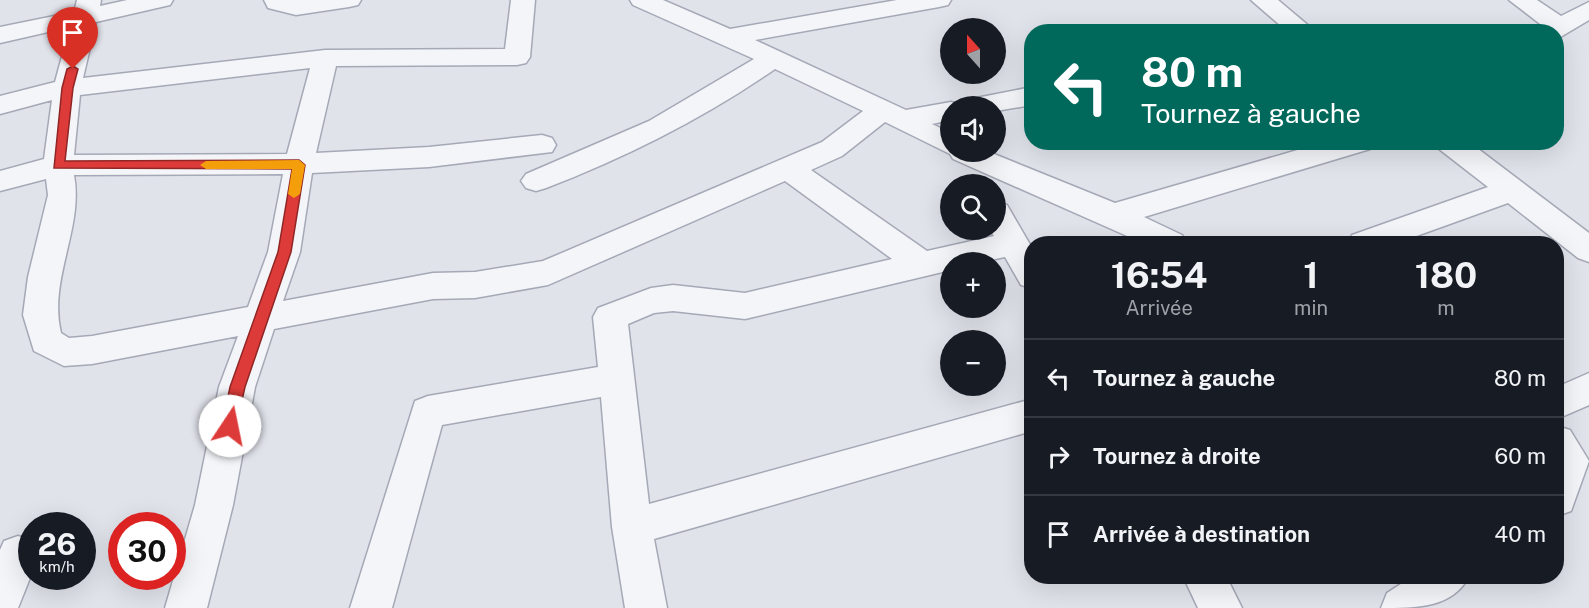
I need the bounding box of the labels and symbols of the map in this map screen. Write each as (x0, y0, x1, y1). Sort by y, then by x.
pin (47, 7, 98, 69)
north arrow (940, 18, 1006, 84)
position arrow (198, 394, 262, 458)
speed limit sign: 30 (108, 512, 186, 590)

